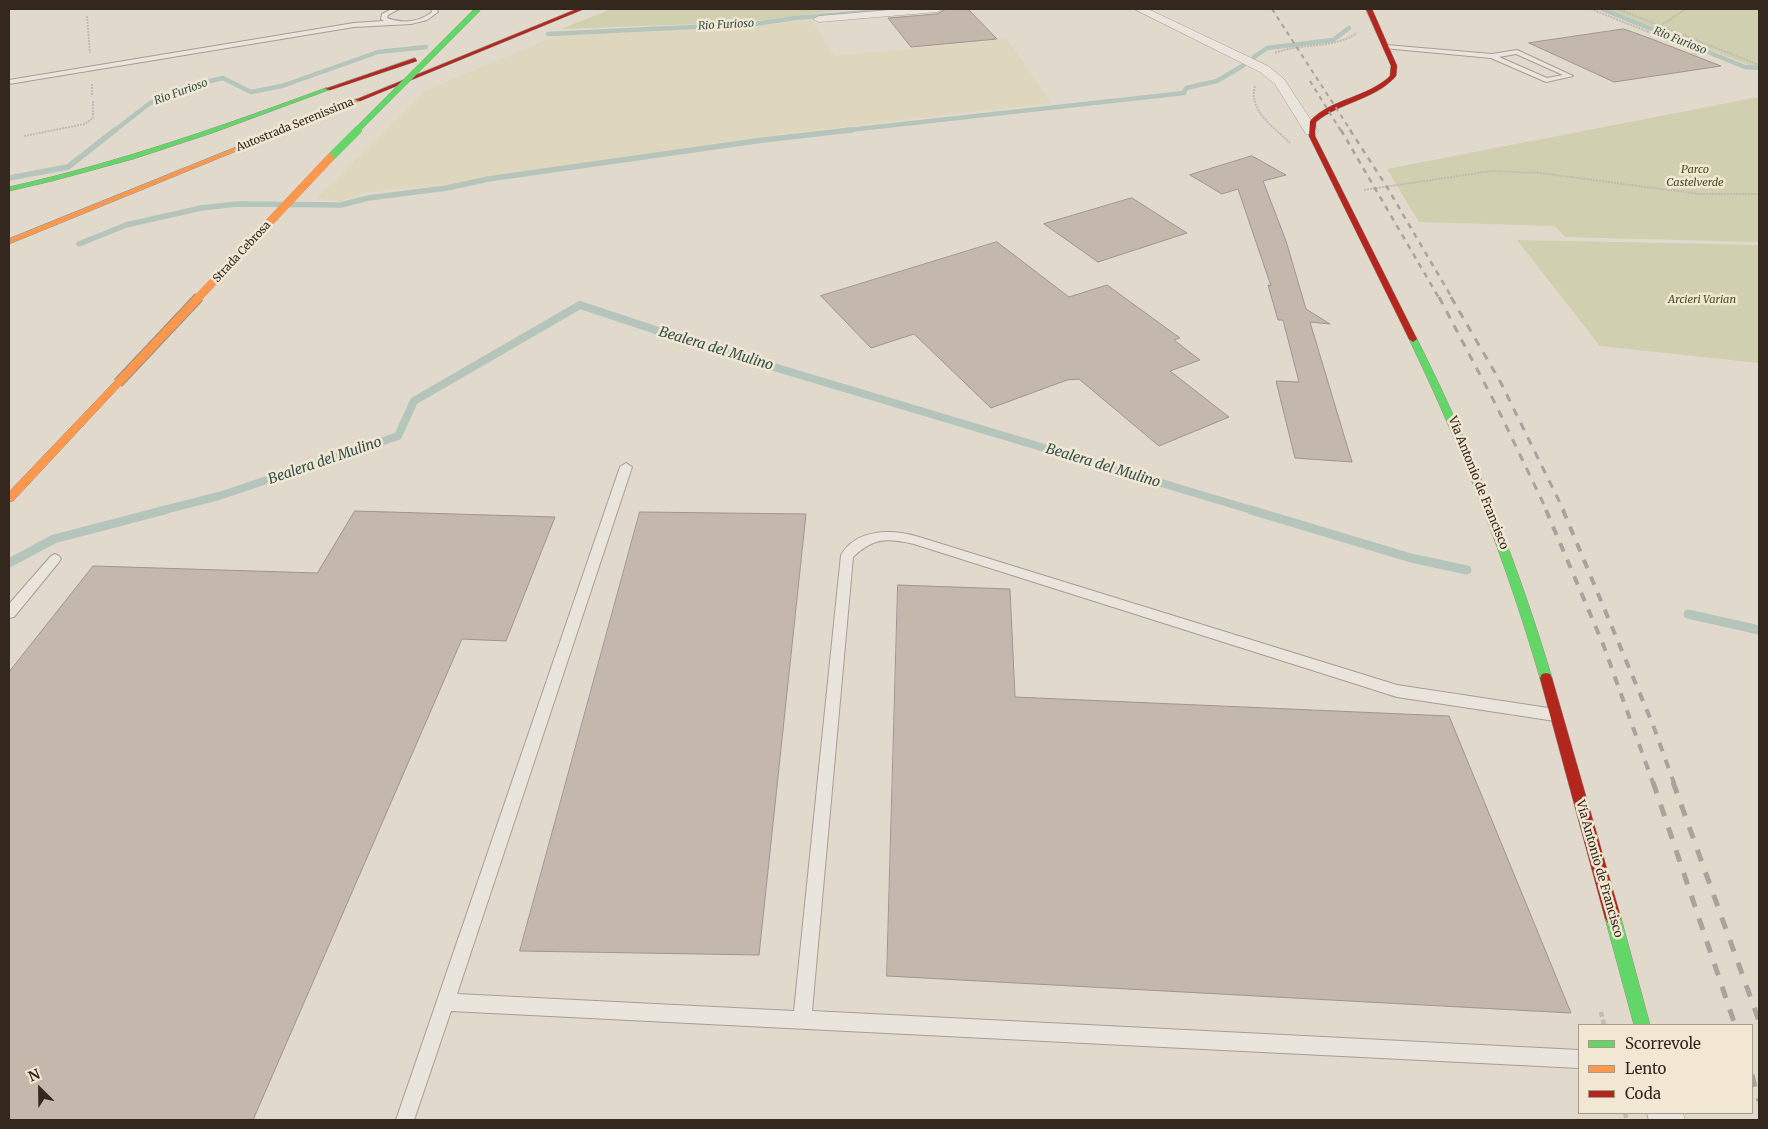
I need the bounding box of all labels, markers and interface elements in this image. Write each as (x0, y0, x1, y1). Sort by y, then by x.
water label: Rio Furioso (698, 17, 754, 33)
water label: Rio Furioso (1652, 24, 1708, 58)
water label: Rio Furioso (152, 76, 210, 108)
street label: Autostrada Serenissima (234, 95, 356, 155)
park label: Parco Castelverde (1666, 163, 1724, 189)
street label: Strada Cebrosa (210, 219, 274, 285)
park label: Arcieri Varian (1668, 293, 1736, 307)
water label: Bealera del Mulino (657, 324, 775, 374)
street label: Via Antonio de Francisco (1445, 414, 1511, 552)
water label: Bealera del Mulino (266, 434, 384, 488)
water label: Bealera del Mulino (1044, 441, 1162, 491)
street label: Via Antonio de Francisco (1572, 799, 1626, 939)
legend (1578, 1024, 1753, 1114)
text: Scorrevole (1625, 1034, 1701, 1053)
text: Lento (1625, 1059, 1666, 1078)
north arrow (15, 1064, 65, 1114)
text: N (26, 1065, 43, 1086)
text: Coda (1625, 1084, 1661, 1103)

